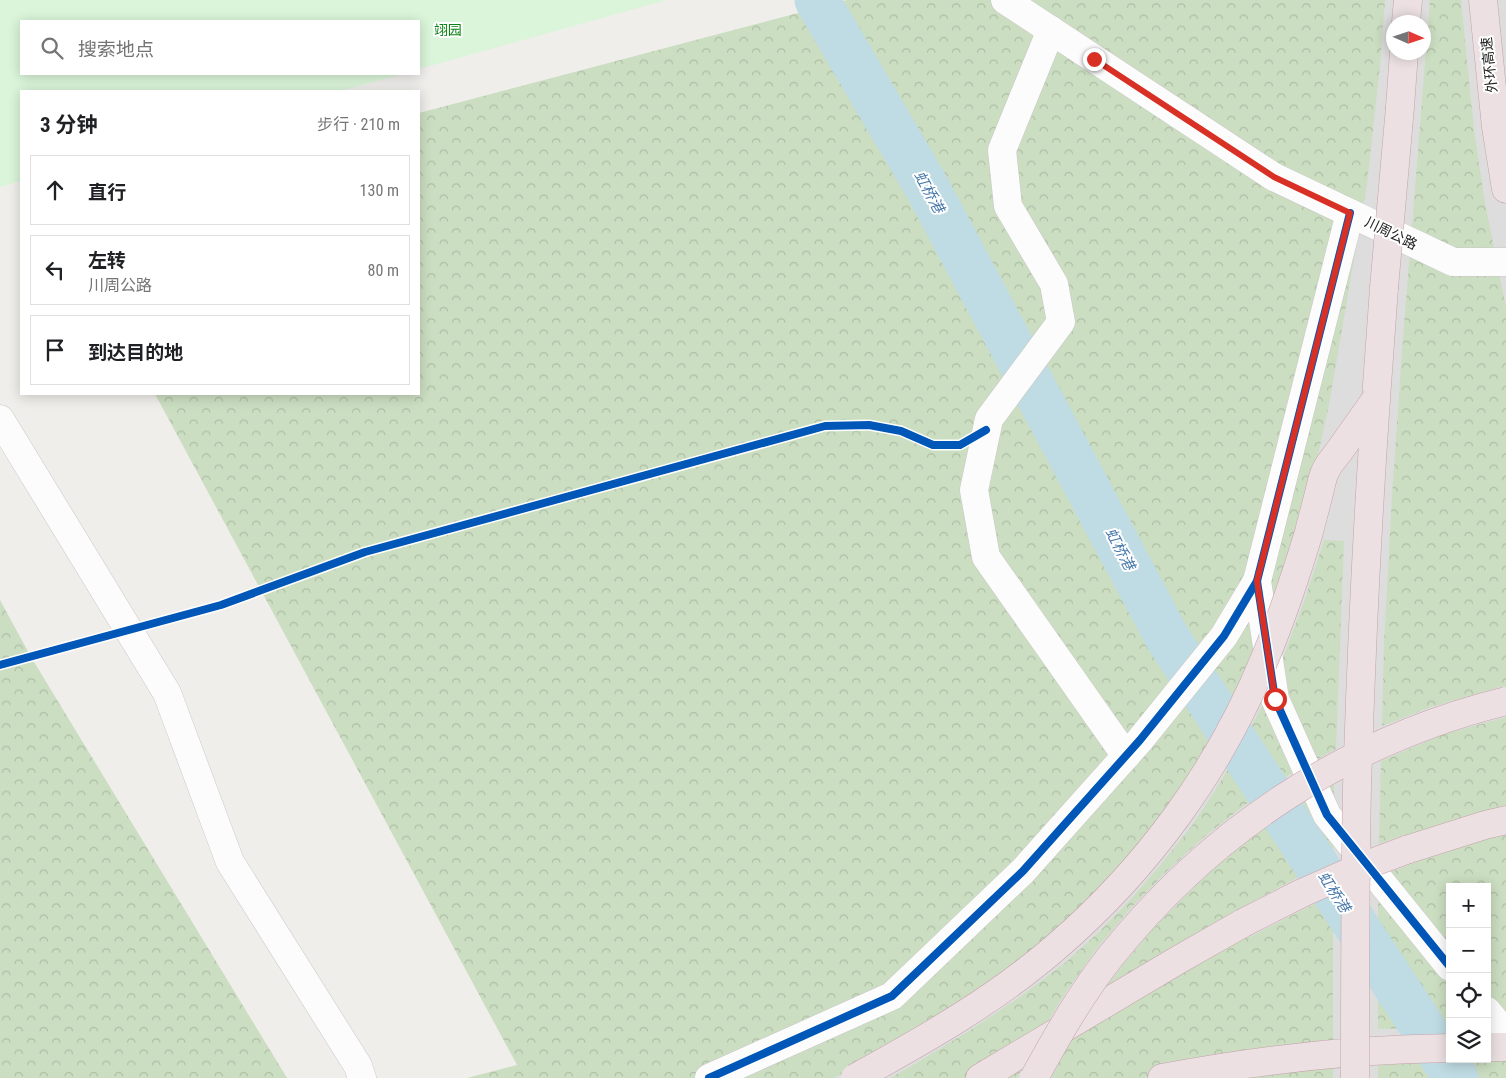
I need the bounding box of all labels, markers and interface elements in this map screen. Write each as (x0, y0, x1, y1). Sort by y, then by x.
north arrow (1386, 15, 1431, 60)
search box (20, 20, 420, 75)
park label: 翊园 (434, 22, 462, 38)
icon: search (38, 34, 66, 62)
street label: 外环高速 (1478, 36, 1500, 94)
text: 搜索地点 (78, 38, 154, 61)
route end (1083, 48, 1106, 71)
text: 3 分钟 (40, 113, 97, 137)
text: 步行 · 210 m (317, 115, 400, 134)
water label: 虹桥港 (910, 168, 949, 218)
icon: ahead (41, 176, 69, 204)
text: 直行 (88, 181, 126, 204)
text: 130 m (360, 181, 399, 200)
street label: 川周公路 (1362, 214, 1420, 252)
text: 左转 (88, 249, 126, 272)
icon: left (41, 256, 69, 284)
text: 80 m (367, 261, 399, 280)
text: 川周公路 (88, 276, 152, 295)
icon: arrive (41, 336, 69, 364)
text: 到达目的地 (88, 341, 183, 364)
water label: 虹桥港 (1101, 525, 1139, 575)
route start (1264, 688, 1287, 711)
water label: 虹桥港 (1314, 868, 1355, 917)
map controls (1446, 883, 1491, 1063)
button: + (1446, 883, 1491, 928)
button: − (1446, 928, 1491, 973)
button: locate (1446, 973, 1491, 1018)
button: layers (1446, 1018, 1491, 1063)

